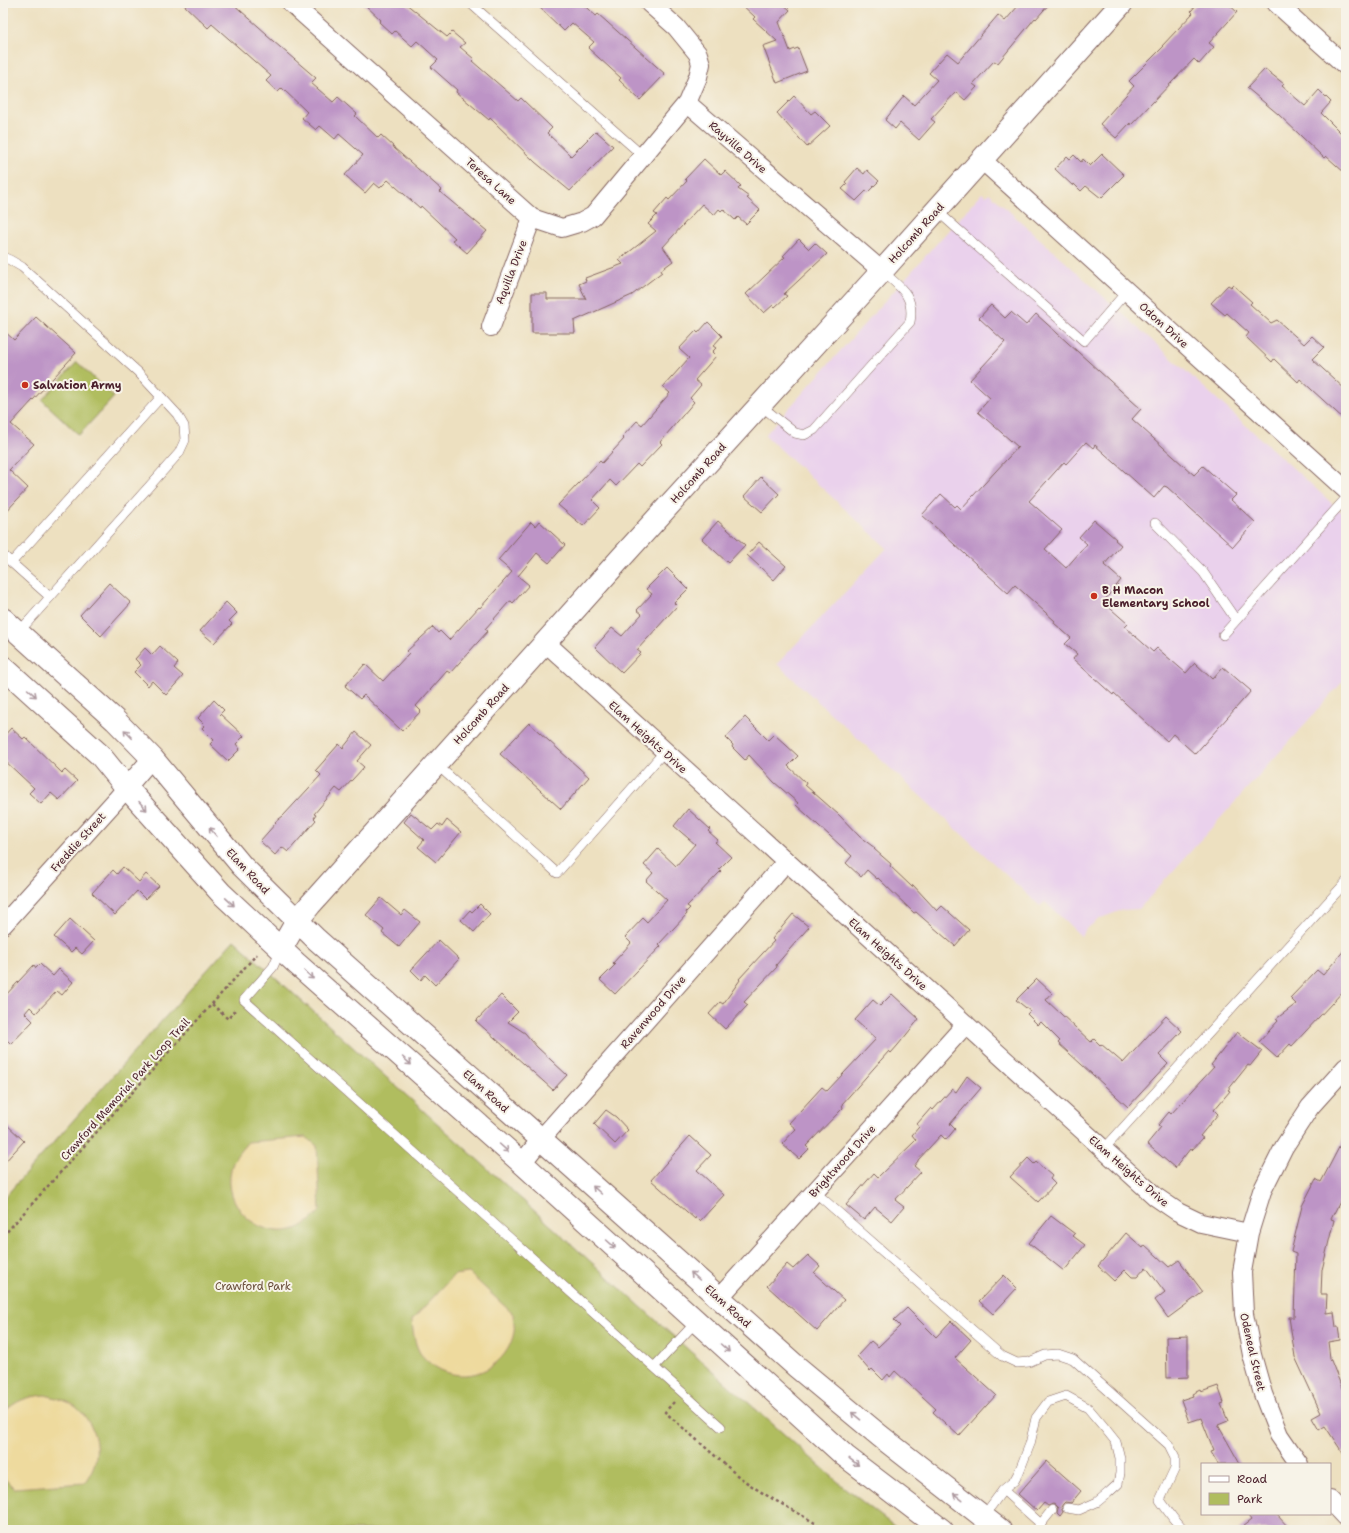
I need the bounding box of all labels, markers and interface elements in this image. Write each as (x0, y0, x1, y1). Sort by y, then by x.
street label: Rayville Drive (705, 118, 770, 177)
street label: Teresa Lane (462, 155, 519, 208)
street label: Holcomb Road (885, 200, 948, 267)
street label: Aquilla Drive (492, 238, 531, 307)
street label: Odom Drive (1136, 299, 1192, 352)
place label: Salvation Army (33, 378, 122, 393)
marker: Salvation Army (20, 380, 30, 390)
street label: Holcomb Road (667, 440, 730, 507)
place label: B H Macon Elementary School (1102, 583, 1210, 611)
marker: B H Macon Elementary School (1089, 591, 1099, 601)
street label: Holcomb Road (450, 681, 513, 748)
one-way arrow (27, 689, 37, 698)
street label: Elam Heights Drive (605, 698, 690, 777)
one-way arrow (123, 729, 132, 739)
one-way arrow (138, 800, 147, 811)
street label: Freddie Street (48, 809, 109, 875)
one-way arrow (208, 826, 217, 837)
street label: Elam Road (222, 845, 273, 898)
one-way arrow (225, 897, 235, 906)
street label: Elam Heights Drive (845, 915, 930, 994)
one-way arrow (304, 970, 314, 979)
street label: Ravenwood Drive (617, 972, 689, 1052)
street label: Crawford Memorial Park Loop Trail (57, 1014, 194, 1164)
one-way arrow (401, 1057, 412, 1066)
street label: Elam Road (459, 1067, 512, 1116)
street label: Brightwood Drive (806, 1122, 879, 1201)
street label: Elam Heights Drive (1085, 1132, 1172, 1210)
one-way arrow (499, 1143, 509, 1152)
one-way arrow (592, 1185, 603, 1194)
one-way arrow (605, 1240, 616, 1249)
one-way arrow (690, 1272, 700, 1281)
park label: Crawford Park (215, 1279, 291, 1294)
street label: Elam Road (701, 1282, 754, 1331)
street label: Odeneal Street (1236, 1311, 1269, 1393)
one-way arrow (720, 1343, 730, 1353)
one-way arrow (851, 1412, 861, 1421)
one-way arrow (848, 1458, 859, 1466)
legend (1201, 1463, 1331, 1515)
text: Road (1237, 1471, 1268, 1487)
text: Park (1237, 1491, 1263, 1507)
one-way arrow (952, 1493, 963, 1502)

